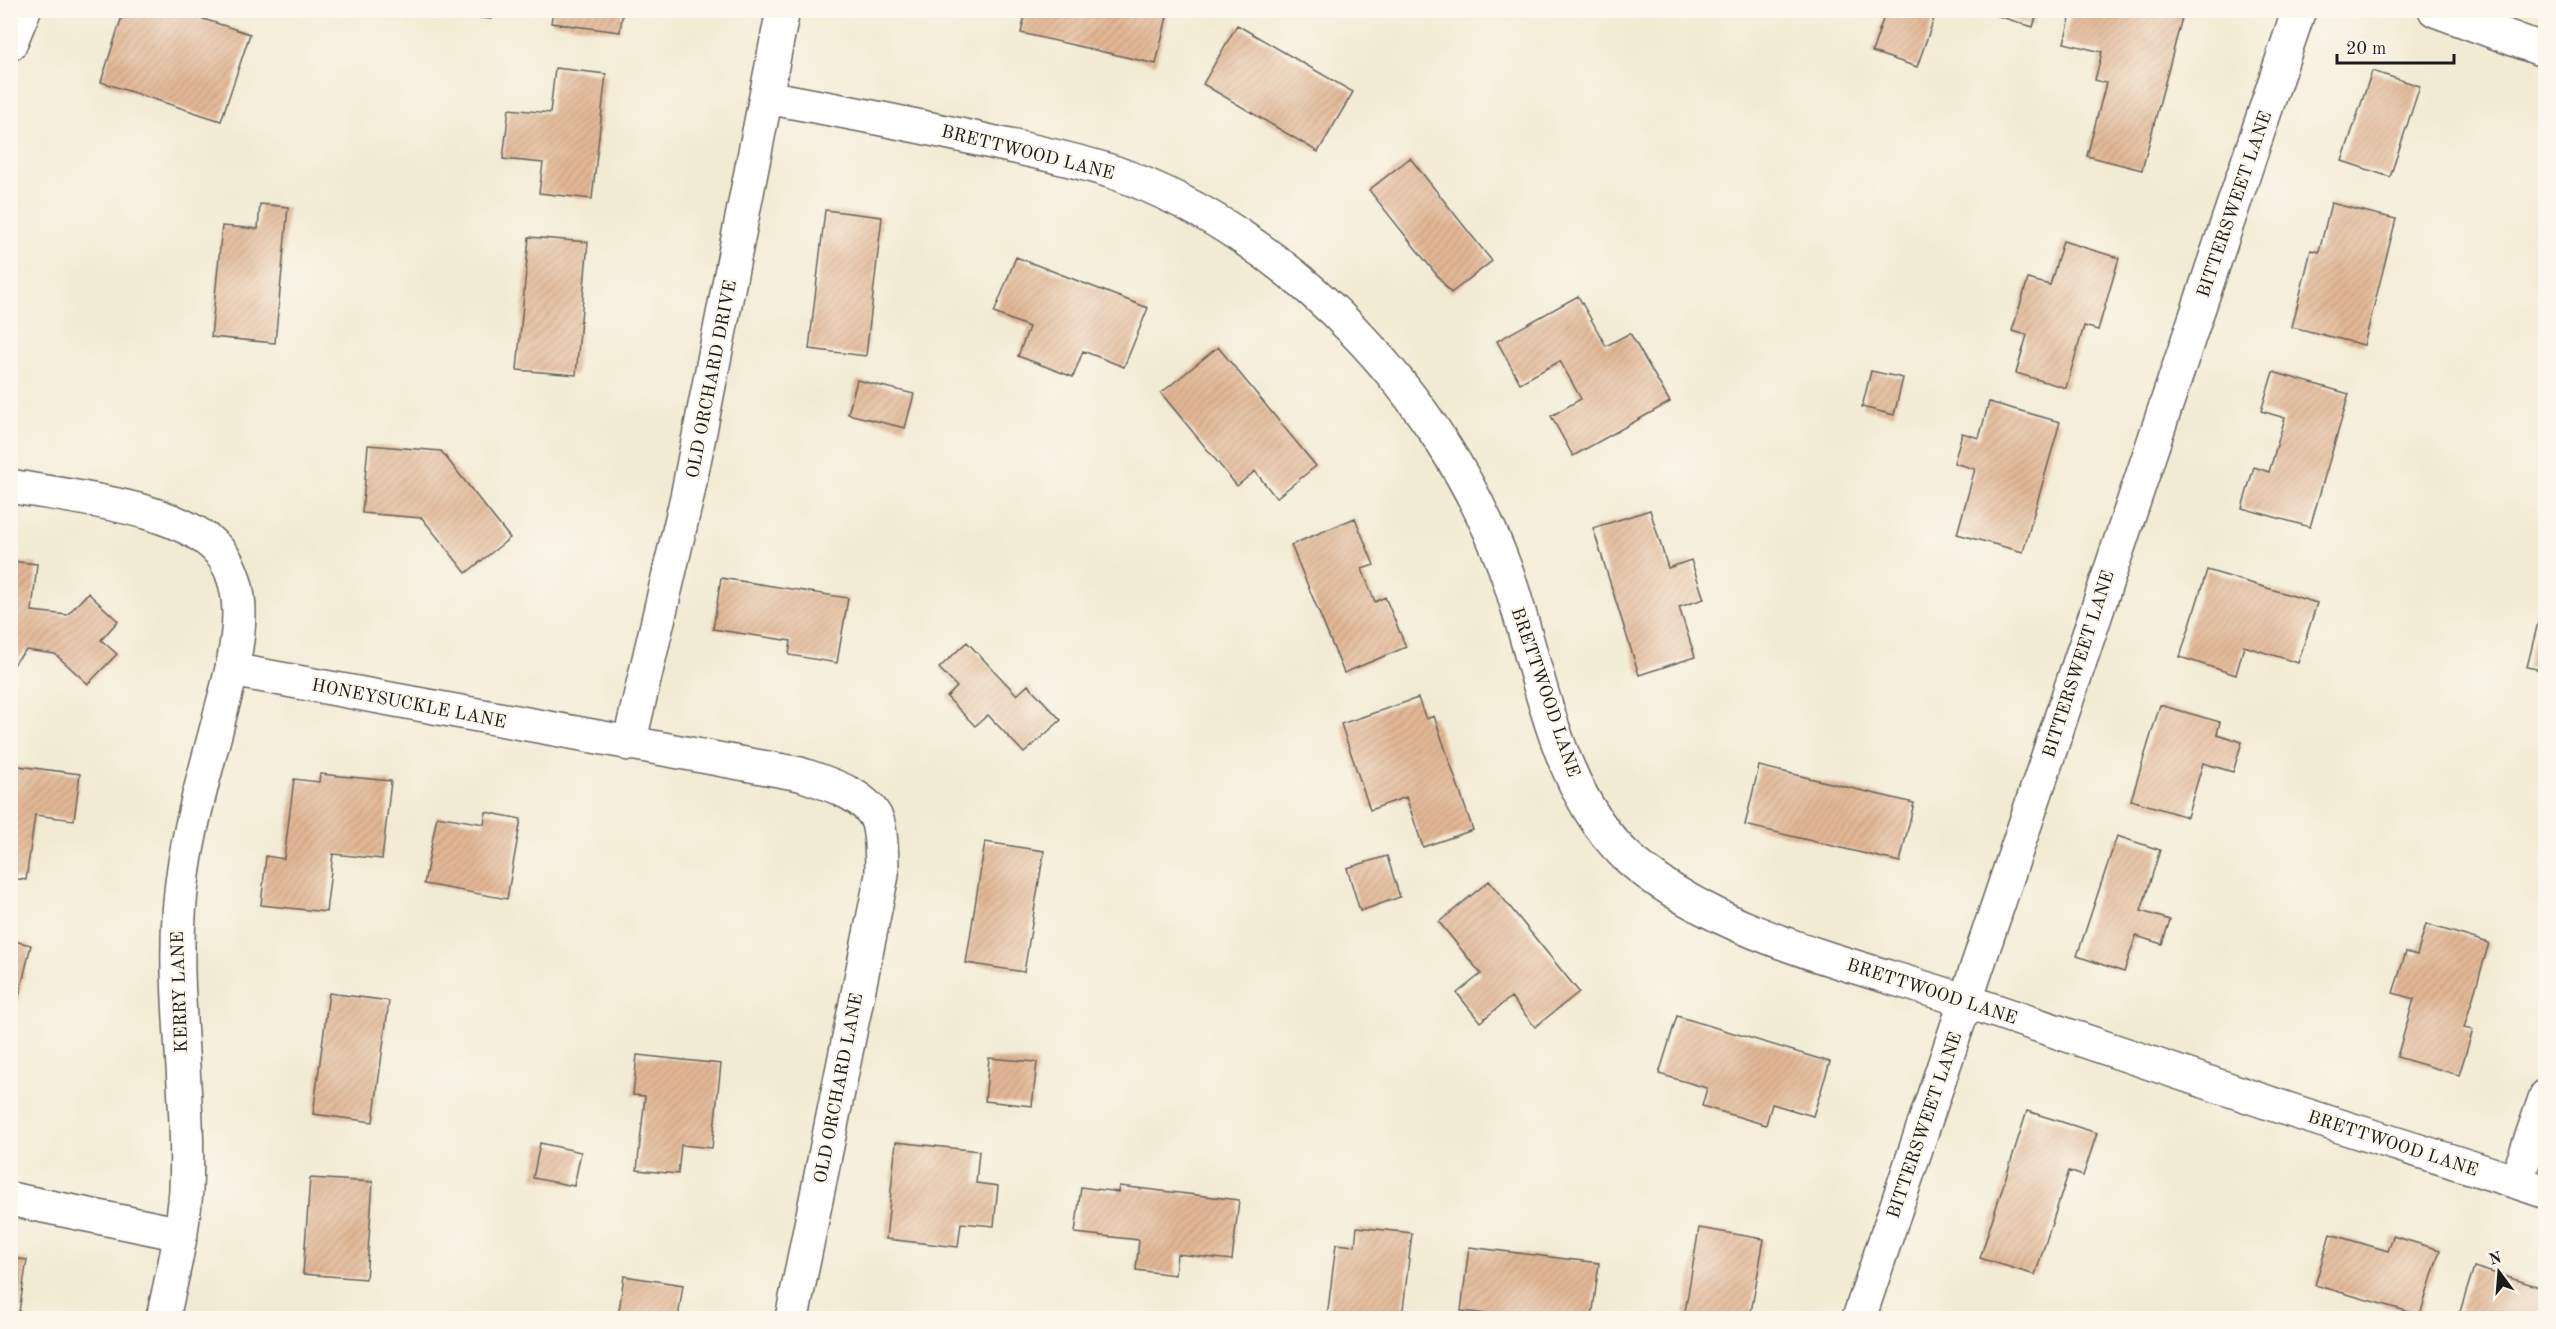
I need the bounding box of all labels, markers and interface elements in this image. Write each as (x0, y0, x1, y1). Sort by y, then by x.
scale bar (2337, 27, 2454, 65)
text: 20 m (2346, 40, 2386, 58)
street label: BITTERSWEET LANE (2195, 109, 2275, 300)
street label: BRETTWOOD LANE (939, 123, 1116, 183)
street label: OLD ORCHARD DRIVE (684, 279, 740, 480)
street label: BITTERSWEET LANE (2040, 568, 2118, 760)
street label: BRETTWOOD LANE (1508, 605, 1583, 779)
street label: HONEYSUCKLE LANE (310, 676, 508, 732)
street label: KERRY LANE (169, 931, 191, 1053)
street label: BRETTWOOD LANE (1844, 956, 2019, 1028)
street label: OLD ORCHARD LANE (812, 992, 866, 1185)
street label: BITTERSWEET LANE (1885, 1030, 1965, 1221)
street label: BRETTWOOD LANE (2305, 1108, 2480, 1180)
north arrow (2469, 1242, 2529, 1302)
text: N (2487, 1250, 2504, 1269)

